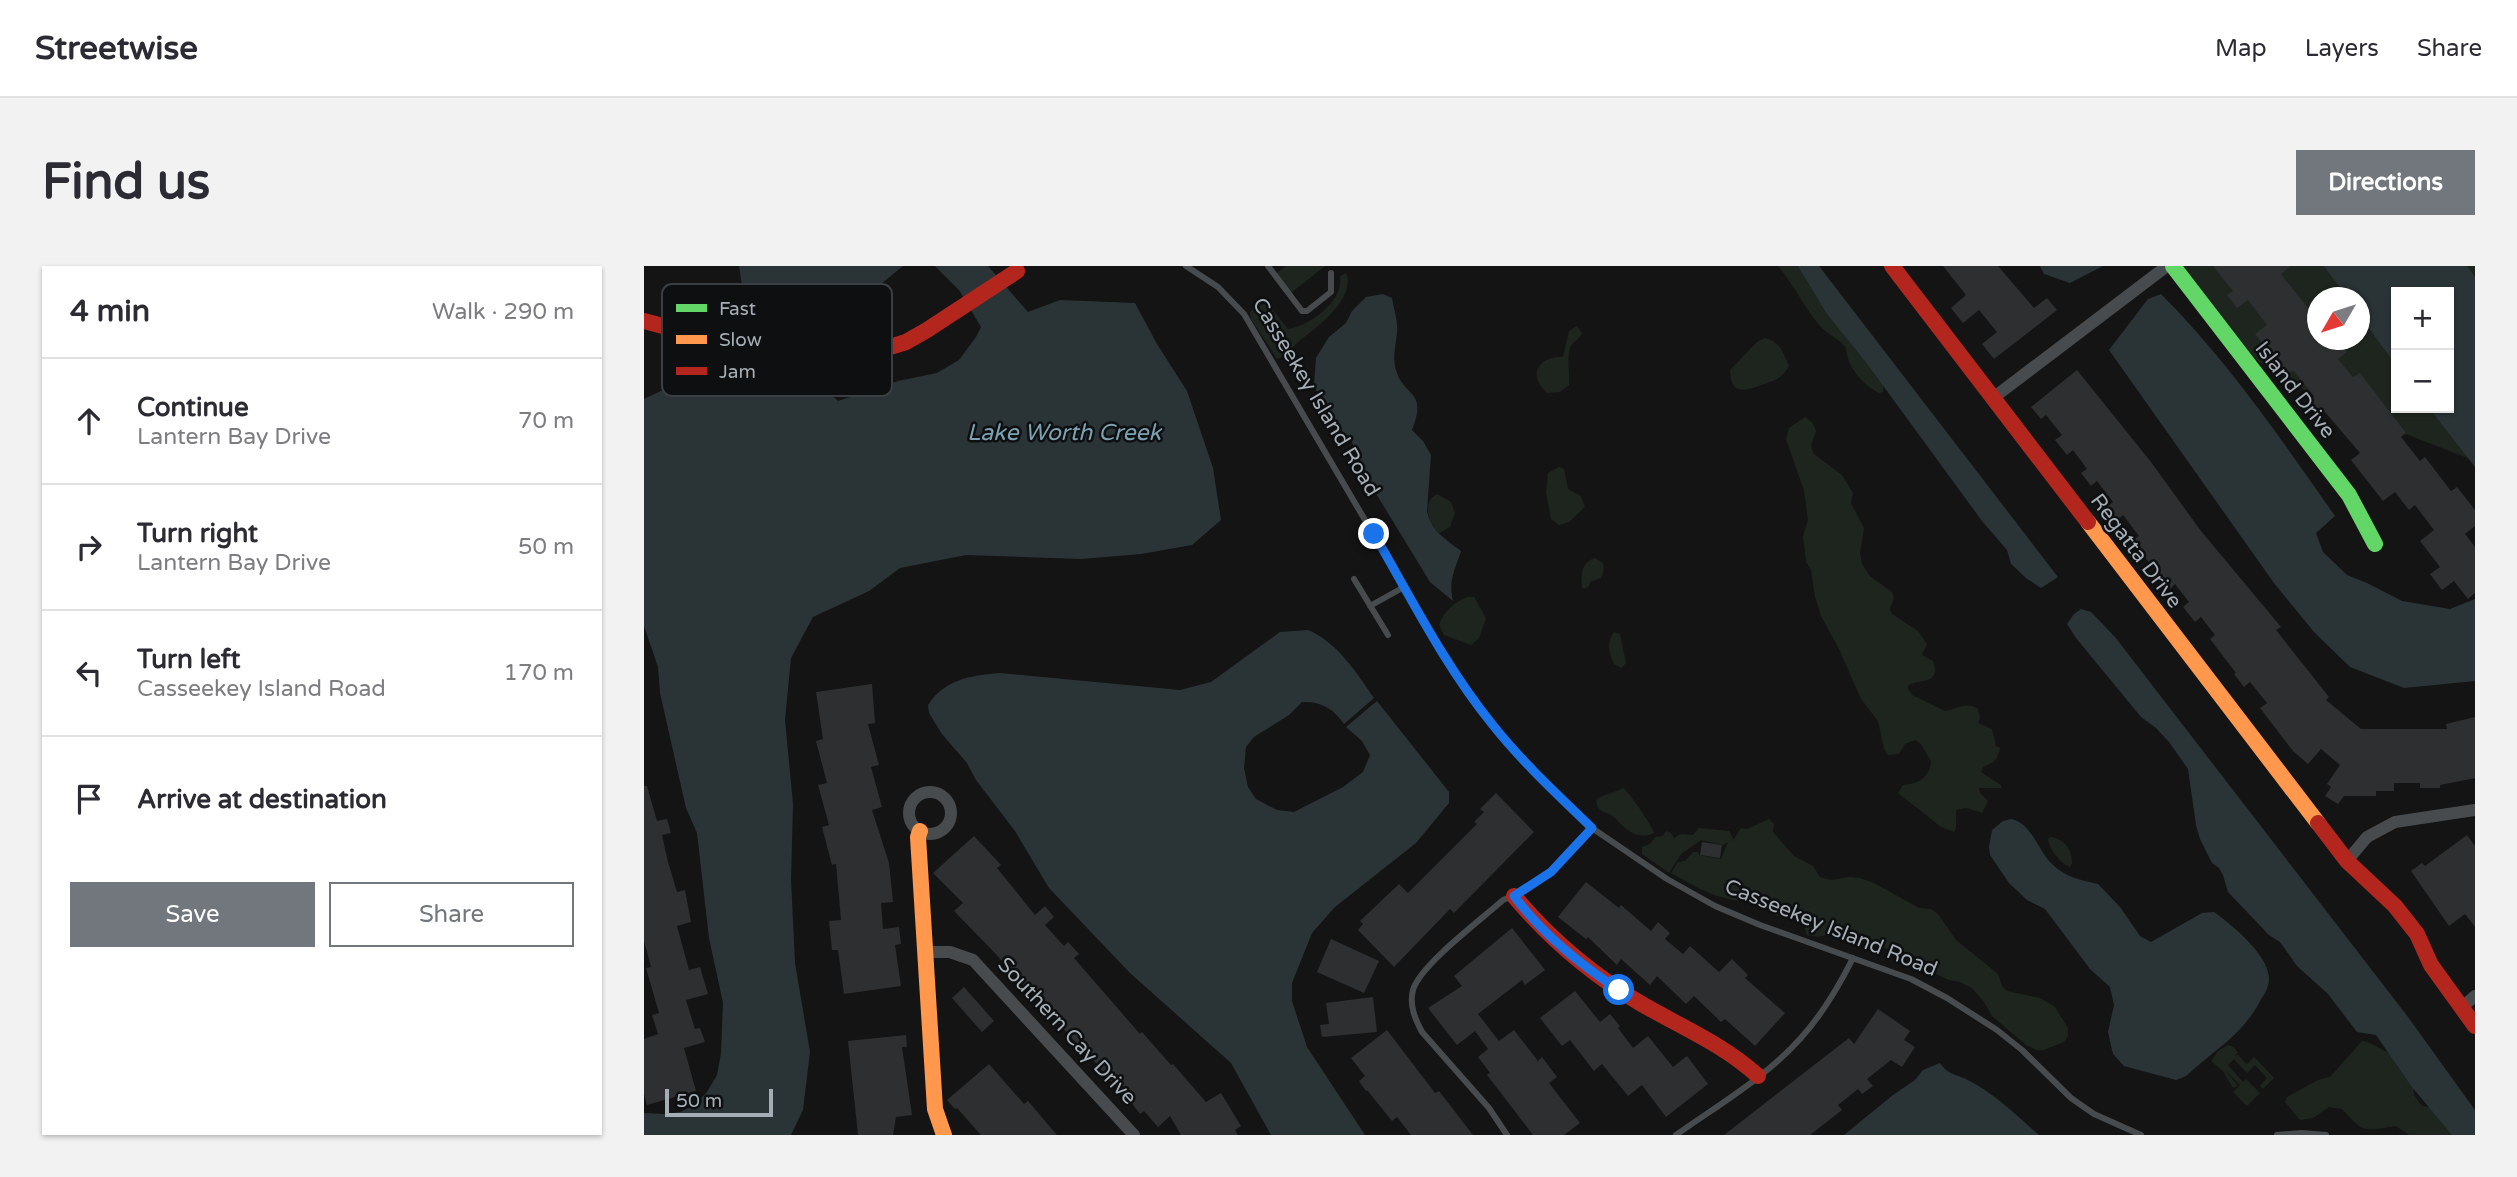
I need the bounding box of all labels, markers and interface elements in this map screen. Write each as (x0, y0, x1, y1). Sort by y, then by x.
text: Streetwise (35, 29, 198, 68)
text: Map (2215, 34, 2267, 63)
text: Layers (2305, 34, 2379, 63)
text: Share (2417, 34, 2482, 63)
button: Directions (2296, 150, 2475, 215)
text: Find us (42, 153, 210, 212)
legend (662, 284, 892, 396)
north arrow (2307, 287, 2370, 350)
map controls (2391, 287, 2454, 413)
button: + (2391, 287, 2454, 350)
text: 4 min (70, 293, 150, 330)
street label: Casseekey Island Road (1247, 293, 1385, 501)
text: Walk · 290 m (432, 298, 574, 326)
text: Fast (719, 298, 756, 320)
text: Slow (719, 329, 762, 351)
street label: Island Drive (2249, 337, 2341, 444)
button: − (2391, 350, 2454, 413)
text: Jam (719, 361, 756, 383)
text: Continue (137, 392, 249, 423)
icon: ahead (70, 402, 108, 440)
text: 70 m (518, 407, 574, 435)
water label: Lake Worth Creek (967, 419, 1163, 447)
text: Lantern Bay Drive (137, 423, 331, 451)
street label: Regatta Drive (2085, 489, 2187, 613)
text: Turn right (137, 518, 258, 549)
route end (1358, 518, 1389, 549)
icon: right (70, 528, 108, 566)
text: 50 m (518, 533, 574, 561)
text: Lantern Bay Drive (137, 549, 331, 577)
text: Turn left (137, 644, 240, 675)
icon: left (70, 654, 108, 692)
text: 170 m (504, 659, 574, 687)
text: Casseekey Island Road (137, 675, 386, 703)
icon: arrive (70, 780, 108, 818)
text: Arrive at destination (137, 784, 387, 815)
street label: Casseekey Island Road (1721, 874, 1941, 982)
button: Save (70, 882, 315, 947)
button: Share (329, 882, 574, 947)
street label: Southern Cay Drive (992, 952, 1142, 1110)
route start (1603, 974, 1634, 1005)
scale bar (665, 1086, 774, 1118)
text: 50 m (676, 1090, 722, 1112)

